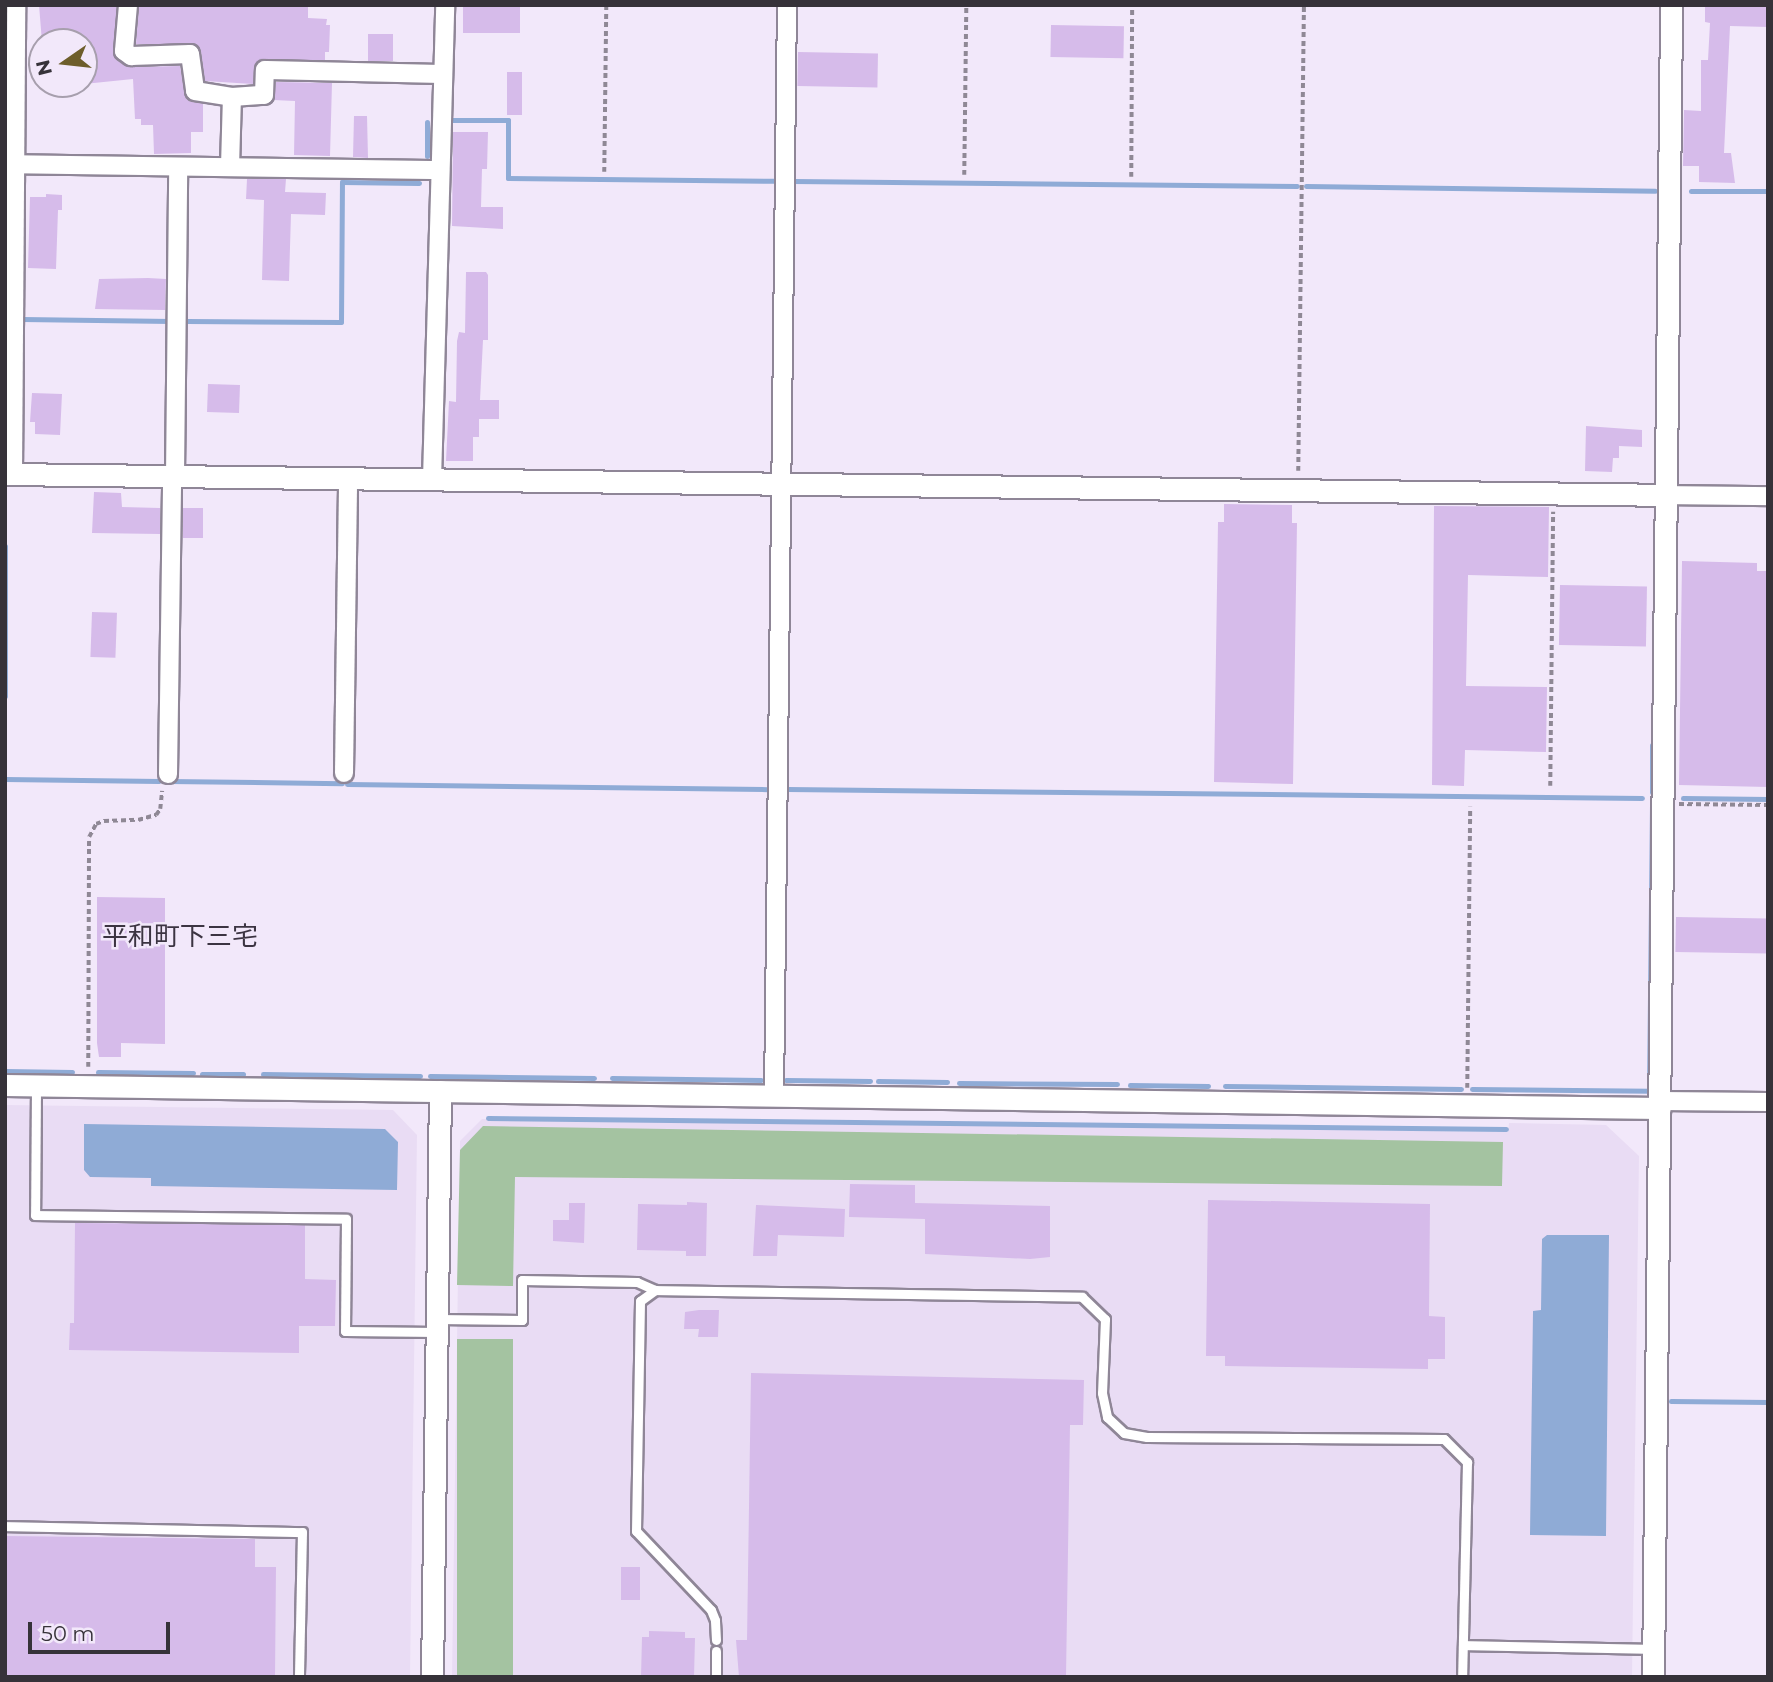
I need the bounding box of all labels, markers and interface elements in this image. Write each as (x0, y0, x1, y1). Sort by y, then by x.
north arrow (28, 28, 98, 98)
text: N (31, 57, 57, 78)
district label: 平和町下三宅 (102, 921, 258, 953)
scale bar (32, 1608, 173, 1652)
text: 50 m (41, 1621, 95, 1646)

